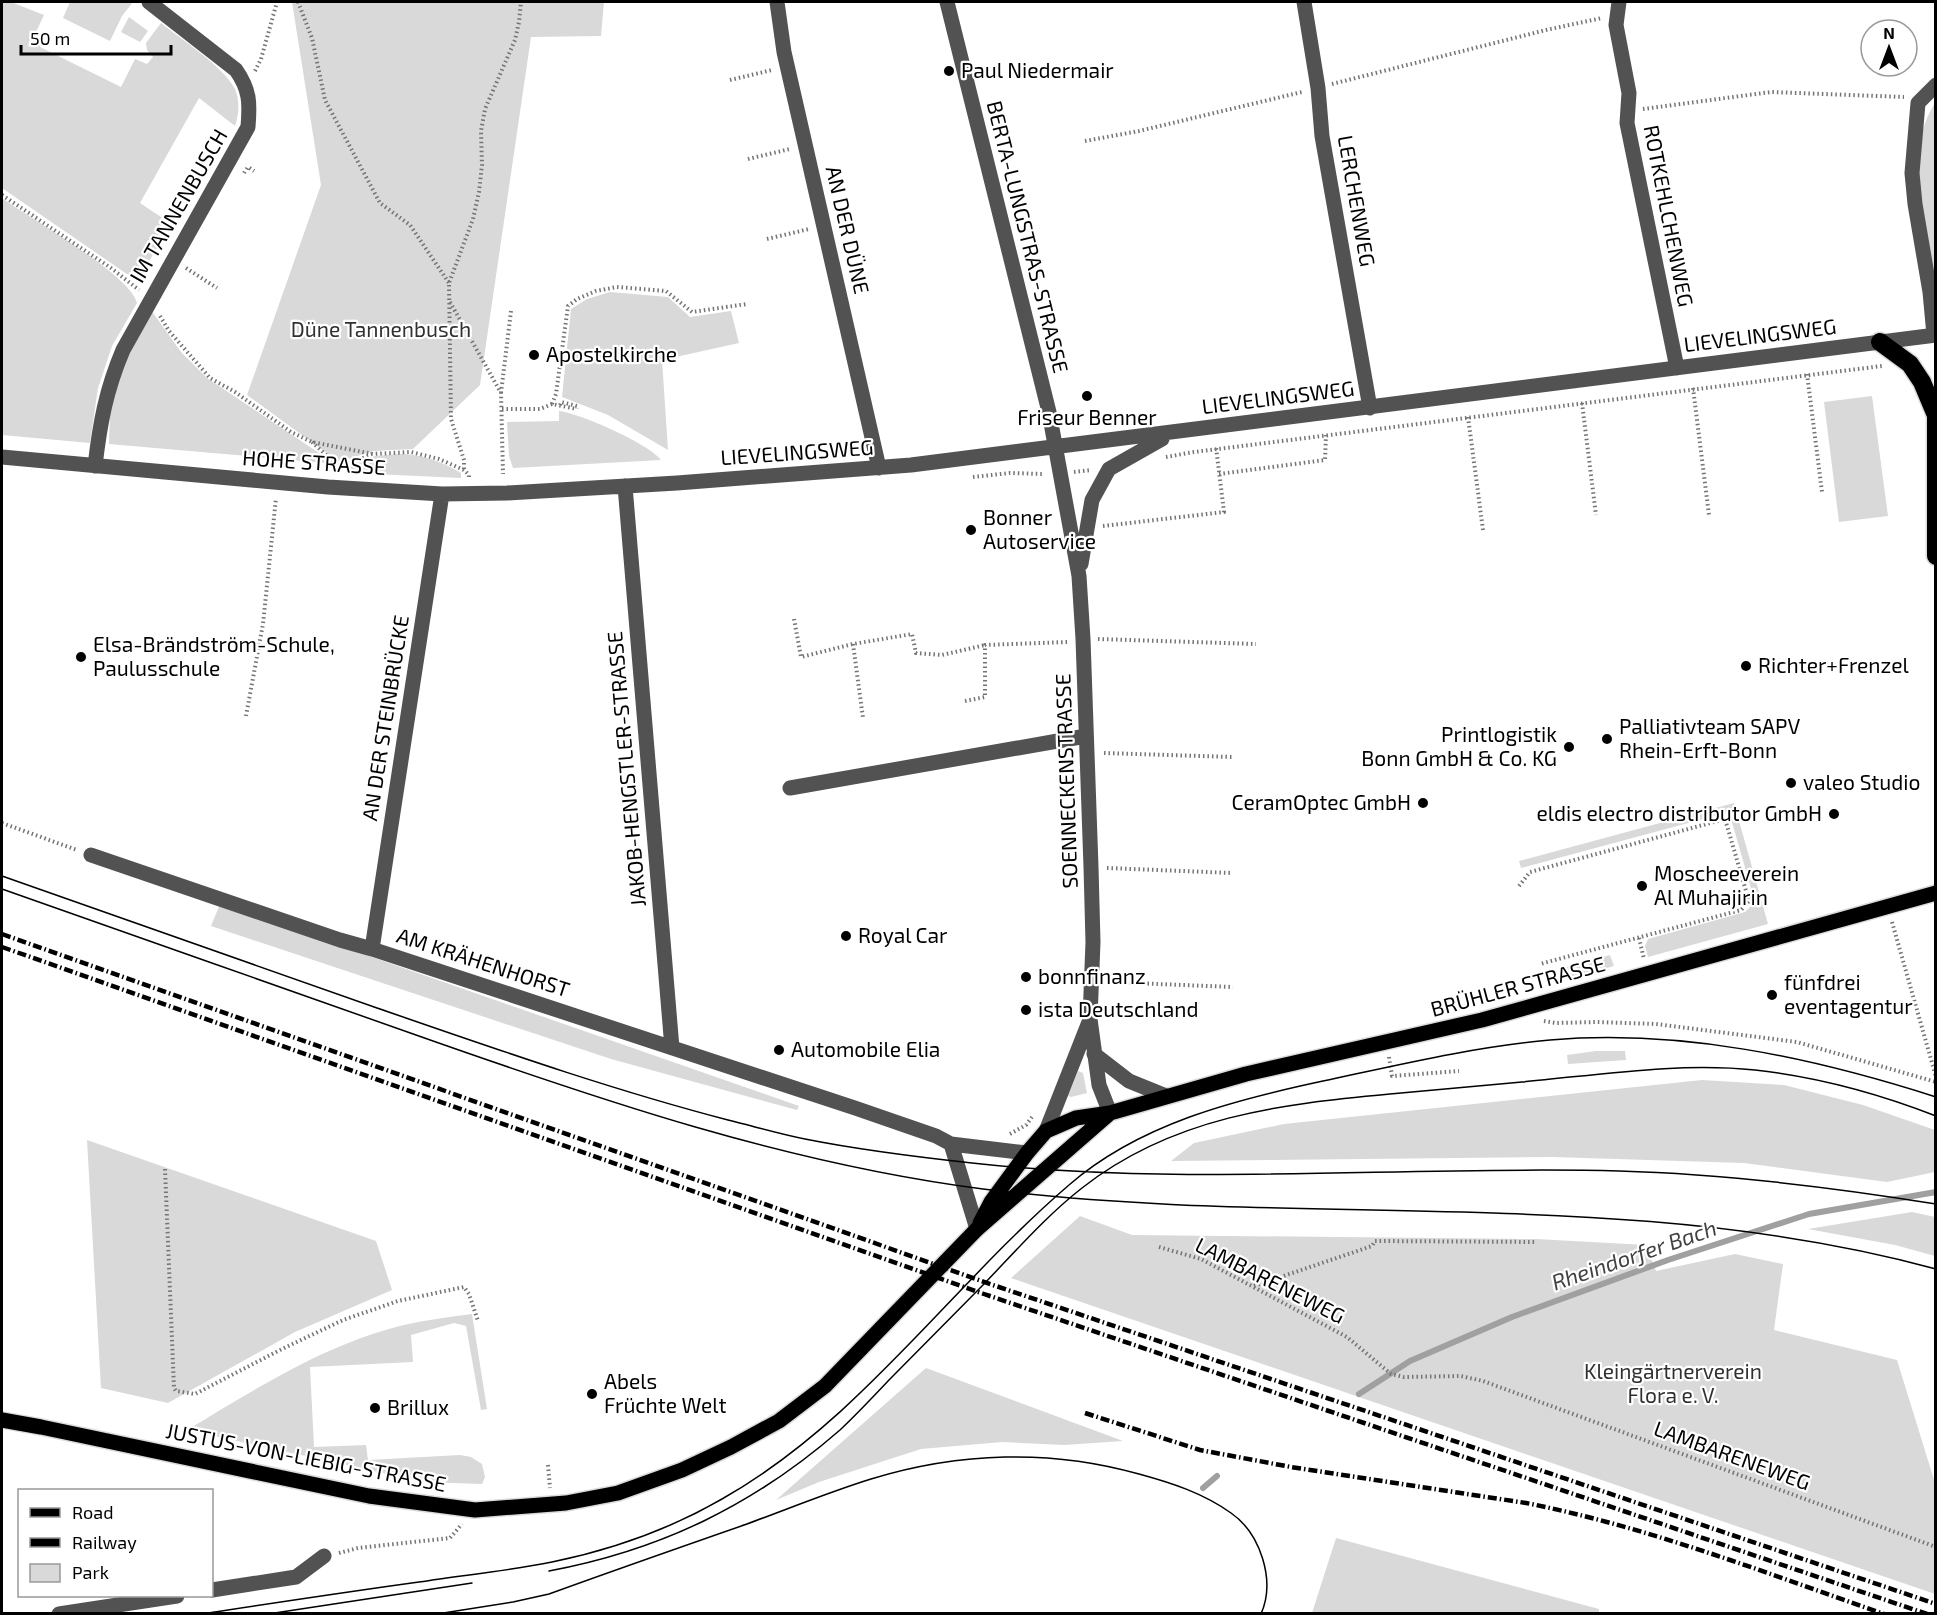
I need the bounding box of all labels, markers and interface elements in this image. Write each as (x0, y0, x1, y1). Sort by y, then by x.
scale bar (21, 18, 171, 56)
north arrow (1859, 18, 1919, 78)
text: N (1883, 23, 1895, 42)
text: 50 m (30, 27, 70, 49)
place label: Paul Niedermair (961, 57, 1114, 82)
marker: Paul Niedermair (942, 64, 956, 78)
street label: BERTA-LUNGSTRAS-STRASSE (982, 98, 1074, 375)
street label: ROTKEHLCHENWEG (1640, 123, 1699, 309)
street label: IM TANNENBUSCH (124, 124, 232, 286)
street label: LERCHENWEG (1334, 133, 1381, 268)
street label: AN DER DÜNE (822, 163, 875, 296)
street label: LIEVELINGSWEG (1682, 313, 1837, 356)
park label: Düne Tannenbusch (291, 316, 471, 341)
place label: Apostelkirche (546, 341, 677, 366)
marker: Apostelkirche (527, 348, 541, 362)
street label: LIEVELINGSWEG (1200, 375, 1355, 418)
marker: Friseur Benner (1080, 389, 1094, 403)
place label: Friseur Benner (1017, 404, 1157, 429)
street label: LIEVELINGSWEG (720, 434, 874, 469)
street label: HOHE STRASSE (241, 444, 387, 479)
place label: Bonner Autoservice (983, 504, 1096, 553)
marker: Bonner Autoservice (964, 523, 978, 537)
street label: AN DER STEINBRÜCKE (356, 613, 413, 822)
street label: JAKOB-HENGSTLER-STRASSE (601, 630, 650, 908)
place label: Elsa-Brändström-Schule, Paulusschule (93, 631, 335, 680)
marker: Elsa-Brändström-Schule, Paulusschule (74, 650, 88, 664)
place label: Richter+Frenzel (1758, 652, 1909, 677)
marker: Richter+Frenzel (1739, 659, 1753, 673)
street label: SOENNECKENSTRASSE (1049, 673, 1082, 889)
place label: Palliativteam SAPV Rhein-Erft-Bonn (1619, 713, 1801, 762)
place label: Printlogistik Bonn GmbH & Co. KG (1361, 721, 1557, 770)
marker: Palliativteam SAPV Rhein-Erft-Bonn (1600, 732, 1614, 746)
marker: Printlogistik Bonn GmbH & Co. KG (1562, 740, 1576, 754)
place label: valeo Studio (1803, 769, 1920, 794)
marker: valeo Studio (1784, 776, 1798, 790)
place label: CeramOptec GmbH (1231, 789, 1411, 814)
marker: CeramOptec GmbH (1416, 796, 1430, 810)
place label: eldis electro distributor GmbH (1536, 800, 1822, 825)
marker: eldis electro distributor GmbH (1827, 807, 1841, 821)
place label: Moscheeverein Al Muhajirin (1654, 860, 1799, 910)
marker: Moscheeverein Al Muhajirin (1635, 879, 1649, 893)
street label: AM KRÄHENHORST (394, 922, 573, 1001)
place label: Royal Car (858, 922, 948, 947)
marker: Royal Car (839, 929, 853, 943)
street label: BRÜHLER STRASSE (1428, 950, 1608, 1021)
place label: bonnfinanz (1038, 963, 1146, 988)
place label: fünfdrei eventagentur (1784, 969, 1913, 1018)
marker: bonnfinanz (1019, 970, 1033, 984)
marker: fünfdrei eventagentur (1765, 988, 1779, 1002)
place label: ista Deutschland (1038, 996, 1198, 1021)
marker: ista Deutschland (1019, 1003, 1033, 1017)
place label: Automobile Elia (791, 1036, 940, 1061)
marker: Automobile Elia (772, 1043, 786, 1057)
water label: Rheindorfer Bach (1548, 1214, 1720, 1294)
street label: LAMBARENEWEG (1192, 1231, 1350, 1328)
park label: Kleingärtnerverein Flora e. V. (1584, 1358, 1762, 1407)
place label: Abels Früchte Welt (604, 1368, 726, 1417)
marker: Abels Früchte Welt (585, 1387, 599, 1401)
place label: Brillux (387, 1394, 449, 1419)
marker: Brillux (368, 1401, 382, 1415)
street label: LAMBARENEWEG (1651, 1415, 1814, 1494)
street label: JUSTUS-VON-LIEBIG-STRASSE (164, 1417, 449, 1496)
legend (18, 1489, 213, 1597)
text: Road (72, 1501, 113, 1523)
text: Railway (72, 1531, 137, 1553)
text: Park (72, 1561, 109, 1583)

